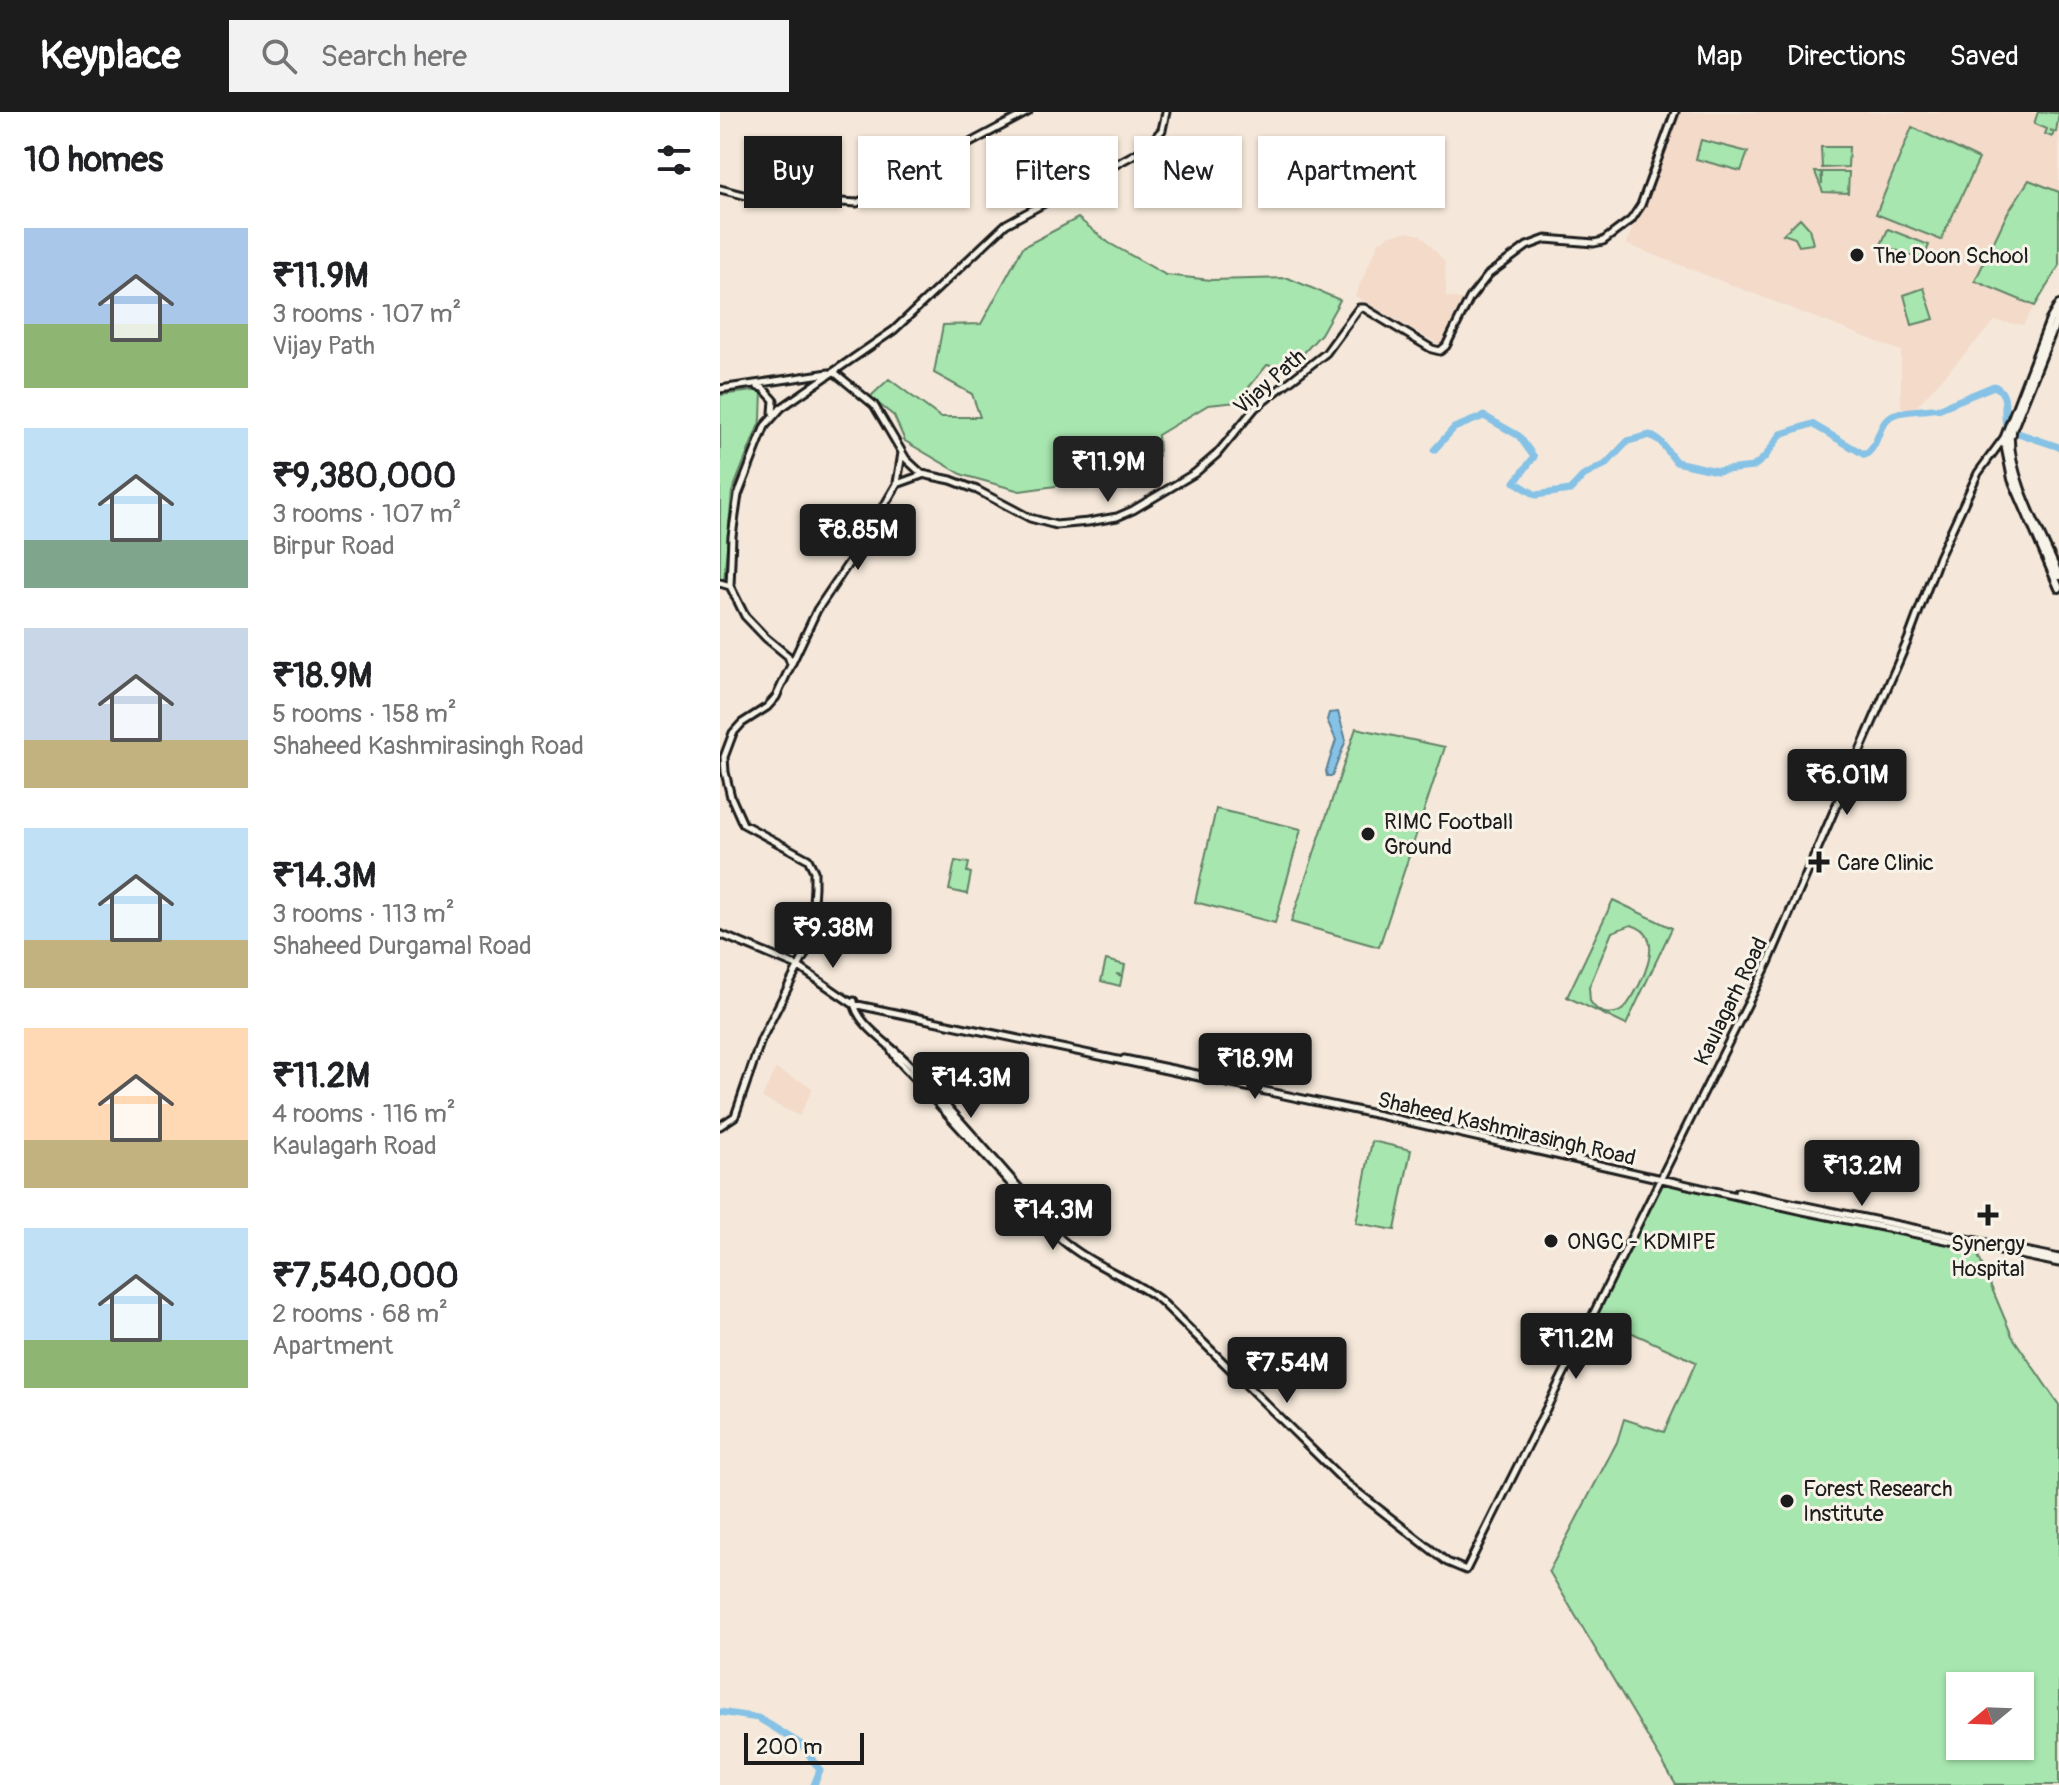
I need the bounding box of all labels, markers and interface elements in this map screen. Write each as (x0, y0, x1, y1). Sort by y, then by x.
search box (229, 20, 789, 92)
text: Keyplace (40, 32, 181, 80)
icon: search (257, 34, 301, 78)
text: Search here (321, 38, 467, 75)
text: Map (1696, 39, 1743, 74)
text: Directions (1787, 39, 1906, 74)
text: Saved (1950, 39, 2019, 74)
chip: Buy (744, 136, 842, 208)
chip: Rent (858, 136, 970, 208)
chip: Filters (986, 136, 1118, 208)
chip: New (1134, 136, 1242, 208)
chip: Apartment (1258, 136, 1445, 208)
icon: filters (652, 138, 696, 182)
text: 10 homes (24, 139, 163, 182)
place label: The Doon School (1873, 242, 2029, 270)
marker: The Doon School (1848, 246, 1866, 264)
text: ₹11.9M (272, 255, 368, 298)
icon: home (88, 260, 184, 356)
text: 3 rooms · 107 m² (272, 298, 461, 330)
text: Vijay Path (272, 330, 375, 362)
street label: Vijay Path (1228, 343, 1312, 421)
pin: ₹11.9M (1043, 436, 1173, 504)
text: ₹11.9M (1071, 446, 1145, 478)
text: ₹9,380,000 (272, 455, 456, 498)
icon: home (88, 460, 184, 556)
text: 3 rooms · 107 m² (272, 498, 461, 530)
pin: ₹8.85M (793, 504, 923, 572)
text: ₹8.85M (818, 514, 898, 546)
text: Birpur Road (272, 530, 395, 562)
text: ₹18.9M (272, 655, 372, 698)
icon: home (88, 660, 184, 756)
text: 5 rooms · 158 m² (272, 698, 457, 730)
text: Shaheed Kashmirasingh Road (272, 730, 584, 762)
pin: ₹6.01M (1782, 749, 1912, 817)
text: ₹6.01M (1805, 759, 1889, 791)
place label: RIMC Football Ground (1384, 808, 1513, 861)
marker: RIMC Football Ground (1359, 825, 1377, 843)
place label: Care Clinic (1837, 849, 1934, 877)
marker: Care Clinic (1808, 851, 1830, 873)
text: ₹14.3M (272, 855, 376, 898)
icon: home (88, 860, 184, 956)
text: 3 rooms · 113 m² (272, 898, 455, 930)
pin: ₹9.38M (768, 902, 898, 970)
text: ₹9.38M (792, 912, 874, 944)
text: Shaheed Durgamal Road (272, 930, 532, 962)
street label: Kaulagarh Road (1688, 933, 1774, 1070)
pin: ₹18.9M (1190, 1033, 1320, 1101)
text: ₹18.9M (1217, 1043, 1293, 1075)
pin: ₹14.3M (906, 1052, 1036, 1120)
text: ₹11.2M (272, 1055, 370, 1098)
icon: home (88, 1060, 184, 1156)
text: ₹14.3M (931, 1062, 1011, 1094)
street label: Shaheed Kashmirasingh Road (1375, 1086, 1639, 1172)
text: 4 rooms · 116 m² (272, 1098, 456, 1130)
text: Kaulagarh Road (272, 1130, 437, 1162)
pin: ₹13.2M (1797, 1140, 1927, 1208)
text: ₹13.2M (1822, 1150, 1902, 1182)
pin: ₹14.3M (988, 1184, 1118, 1252)
text: ₹14.3M (1013, 1194, 1093, 1226)
marker: Synergy Hospital (1977, 1204, 1999, 1226)
place label: ONGC - KDMIPE (1567, 1228, 1716, 1256)
place label: Synergy Hospital (1951, 1230, 2025, 1283)
marker: ONGC - KDMIPE (1542, 1232, 1560, 1250)
text: ₹7,540,000 (272, 1255, 459, 1298)
icon: home (88, 1260, 184, 1356)
text: 2 rooms · 68 m² (272, 1298, 448, 1330)
pin: ₹11.2M (1511, 1313, 1641, 1381)
text: ₹11.2M (1539, 1323, 1613, 1355)
text: Apartment (272, 1330, 393, 1362)
pin: ₹7.54M (1222, 1337, 1352, 1405)
text: ₹7.54M (1246, 1347, 1328, 1379)
place label: Forest Research Institute (1803, 1475, 1953, 1528)
marker: Forest Research Institute (1778, 1492, 1796, 1510)
north arrow (1946, 1672, 2034, 1760)
map controls (1946, 1672, 2034, 1760)
scale bar (744, 1729, 864, 1765)
text: 200 m (756, 1733, 823, 1761)

